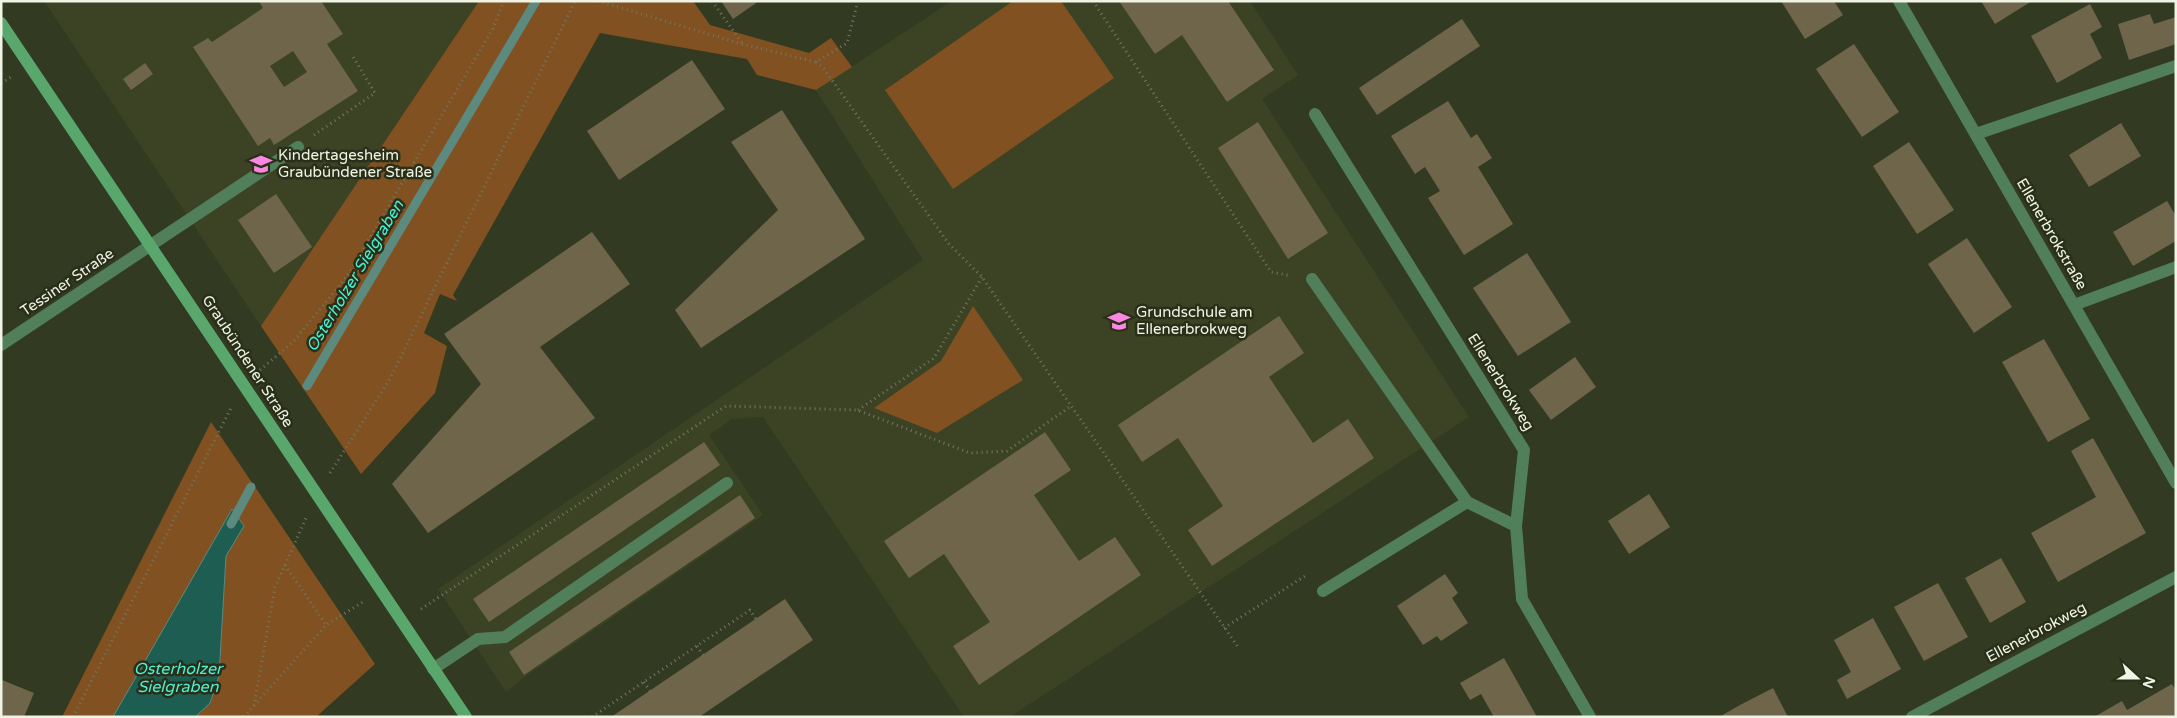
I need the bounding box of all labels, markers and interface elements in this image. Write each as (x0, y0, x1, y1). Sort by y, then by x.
place label: Kindertagesheim Graubündener Straße (278, 146, 432, 181)
school or university icon: Kindertagesheim Graubündener Straße (248, 151, 274, 177)
street label: Ellenerbrokstraße (2013, 175, 2091, 293)
water label: Osterholzer Sielgraben (302, 195, 409, 355)
street label: Tessiner Straße (17, 244, 117, 320)
street label: Graubündener Straße (199, 292, 297, 430)
place label: Grundschule am Ellenerbrokweg (1136, 303, 1253, 338)
school or university icon: Grundschule am Ellenerbrokweg (1106, 308, 1132, 334)
street label: Ellenerbrokweg (1464, 330, 1538, 434)
street label: Ellenerbrokweg (1983, 598, 2089, 666)
north arrow (2112, 653, 2162, 703)
water label: Osterholzer Sielgraben (134, 659, 224, 697)
text: N (2139, 674, 2159, 691)

